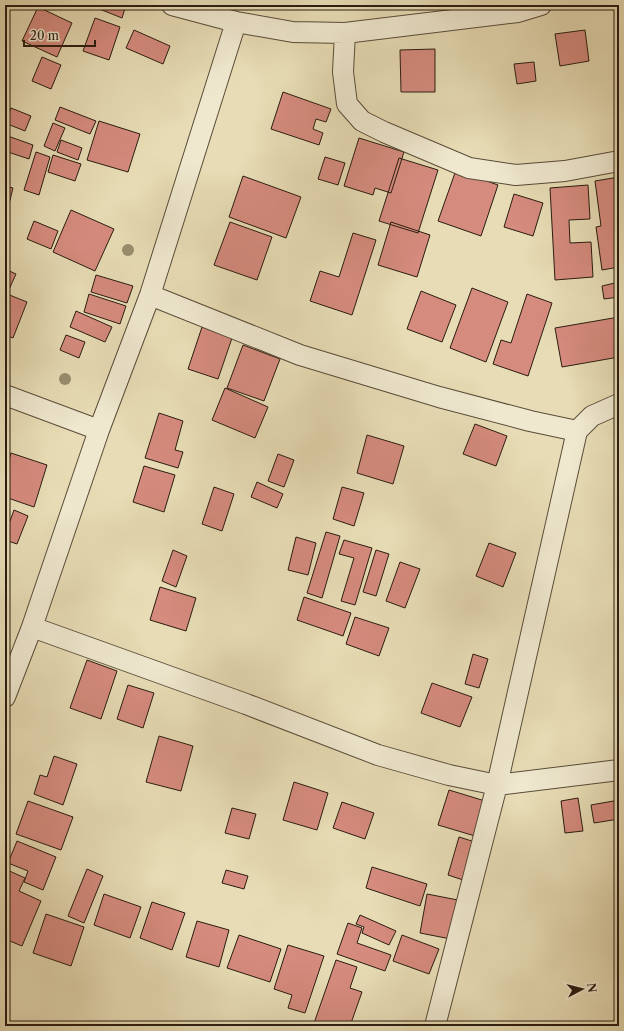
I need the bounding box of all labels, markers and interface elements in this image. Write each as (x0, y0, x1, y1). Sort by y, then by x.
scale bar (24, 22, 95, 48)
text: 20 m (30, 28, 59, 43)
north arrow (562, 969, 602, 1009)
text: N (584, 982, 600, 994)

